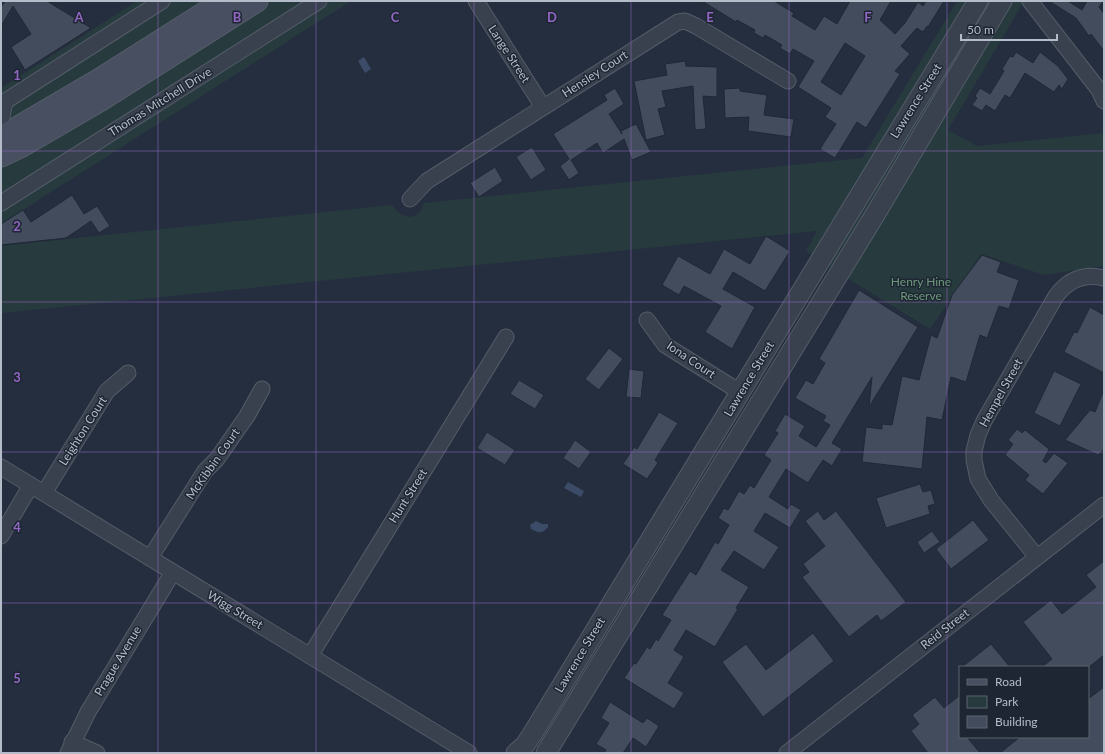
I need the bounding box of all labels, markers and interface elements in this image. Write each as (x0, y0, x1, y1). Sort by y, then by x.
text: A (73, 9, 84, 25)
text: B (233, 9, 242, 25)
text: C (391, 9, 400, 25)
text: D (547, 9, 557, 25)
text: E (706, 9, 714, 25)
text: F (864, 9, 872, 25)
scale bar (961, 16, 1057, 42)
street label: Lange Street (485, 22, 534, 86)
text: 50 m (967, 22, 994, 37)
street label: Hensley Court (559, 46, 631, 100)
street label: Lawrence Street (887, 60, 945, 141)
street label: Thomas Mitchell Drive (105, 64, 214, 139)
text: 1 (13, 67, 21, 83)
text: 2 (13, 218, 21, 234)
park label: Henry Hine Reserve (891, 274, 951, 303)
street label: Iona Court (664, 338, 719, 382)
street label: Lawrence Street (720, 338, 777, 419)
street label: Hempel Street (976, 355, 1026, 430)
text: 3 (13, 369, 21, 385)
street label: Leighton Court (55, 393, 110, 468)
street label: McKibbin Court (182, 425, 243, 502)
street label: Hunt Street (385, 465, 431, 526)
text: 4 (13, 519, 21, 535)
street label: Wigg Street (205, 587, 266, 632)
street label: Reid Street (917, 604, 973, 652)
street label: Lawrence Street (551, 614, 608, 695)
street label: Prague Avenue (91, 623, 144, 698)
legend (959, 666, 1089, 738)
text: 5 (13, 670, 21, 686)
text: Road (995, 674, 1022, 689)
text: Park (995, 694, 1019, 709)
text: Building (995, 714, 1038, 729)

